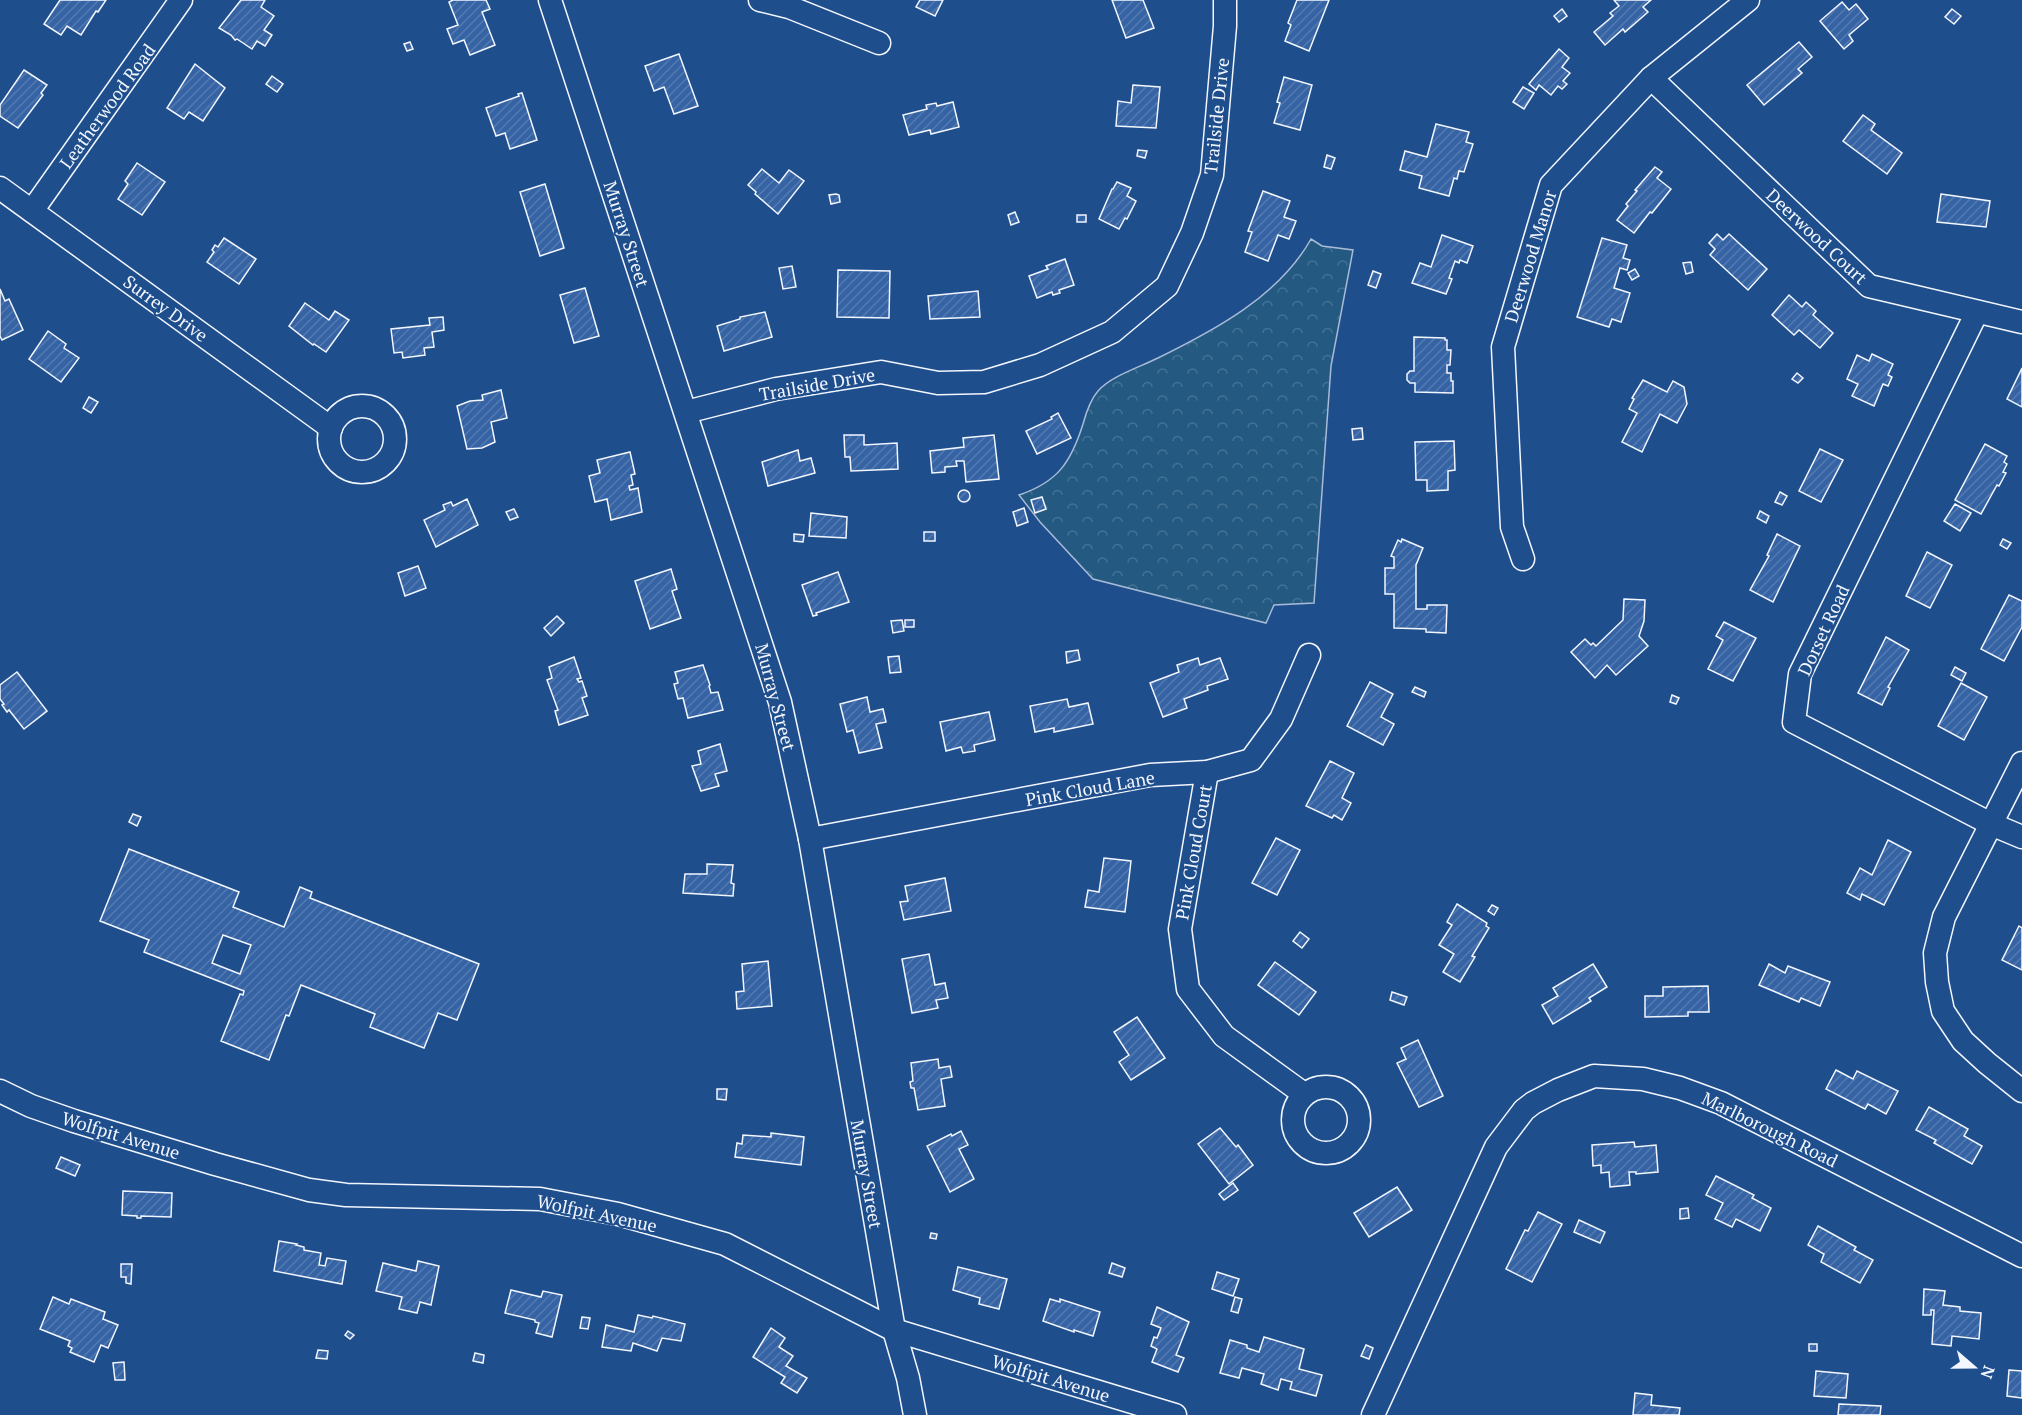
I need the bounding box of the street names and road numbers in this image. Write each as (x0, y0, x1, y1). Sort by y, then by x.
street label: Leatherwood Road (54, 39, 160, 173)
street label: Trailside Drive (1198, 57, 1234, 175)
street label: Murray Street (599, 178, 656, 290)
street label: Deerwood Court (1761, 183, 1873, 289)
street label: Deerwood Manor (1498, 187, 1562, 325)
street label: Surrey Drive (119, 269, 213, 347)
street label: Trailside Drive (757, 362, 877, 406)
street label: Dorset Road (1791, 581, 1855, 679)
street label: Murray Street (750, 641, 802, 754)
street label: Pink Cloud Lane (1023, 765, 1157, 811)
street label: Pink Cloud Court (1169, 782, 1217, 922)
street label: Marlborough Road (1698, 1086, 1842, 1172)
street label: Wolfpit Avenue (59, 1106, 183, 1164)
street label: Murray Street (846, 1118, 888, 1231)
street label: Wolfpit Avenue (535, 1189, 659, 1237)
street label: Wolfpit Avenue (989, 1349, 1113, 1407)

